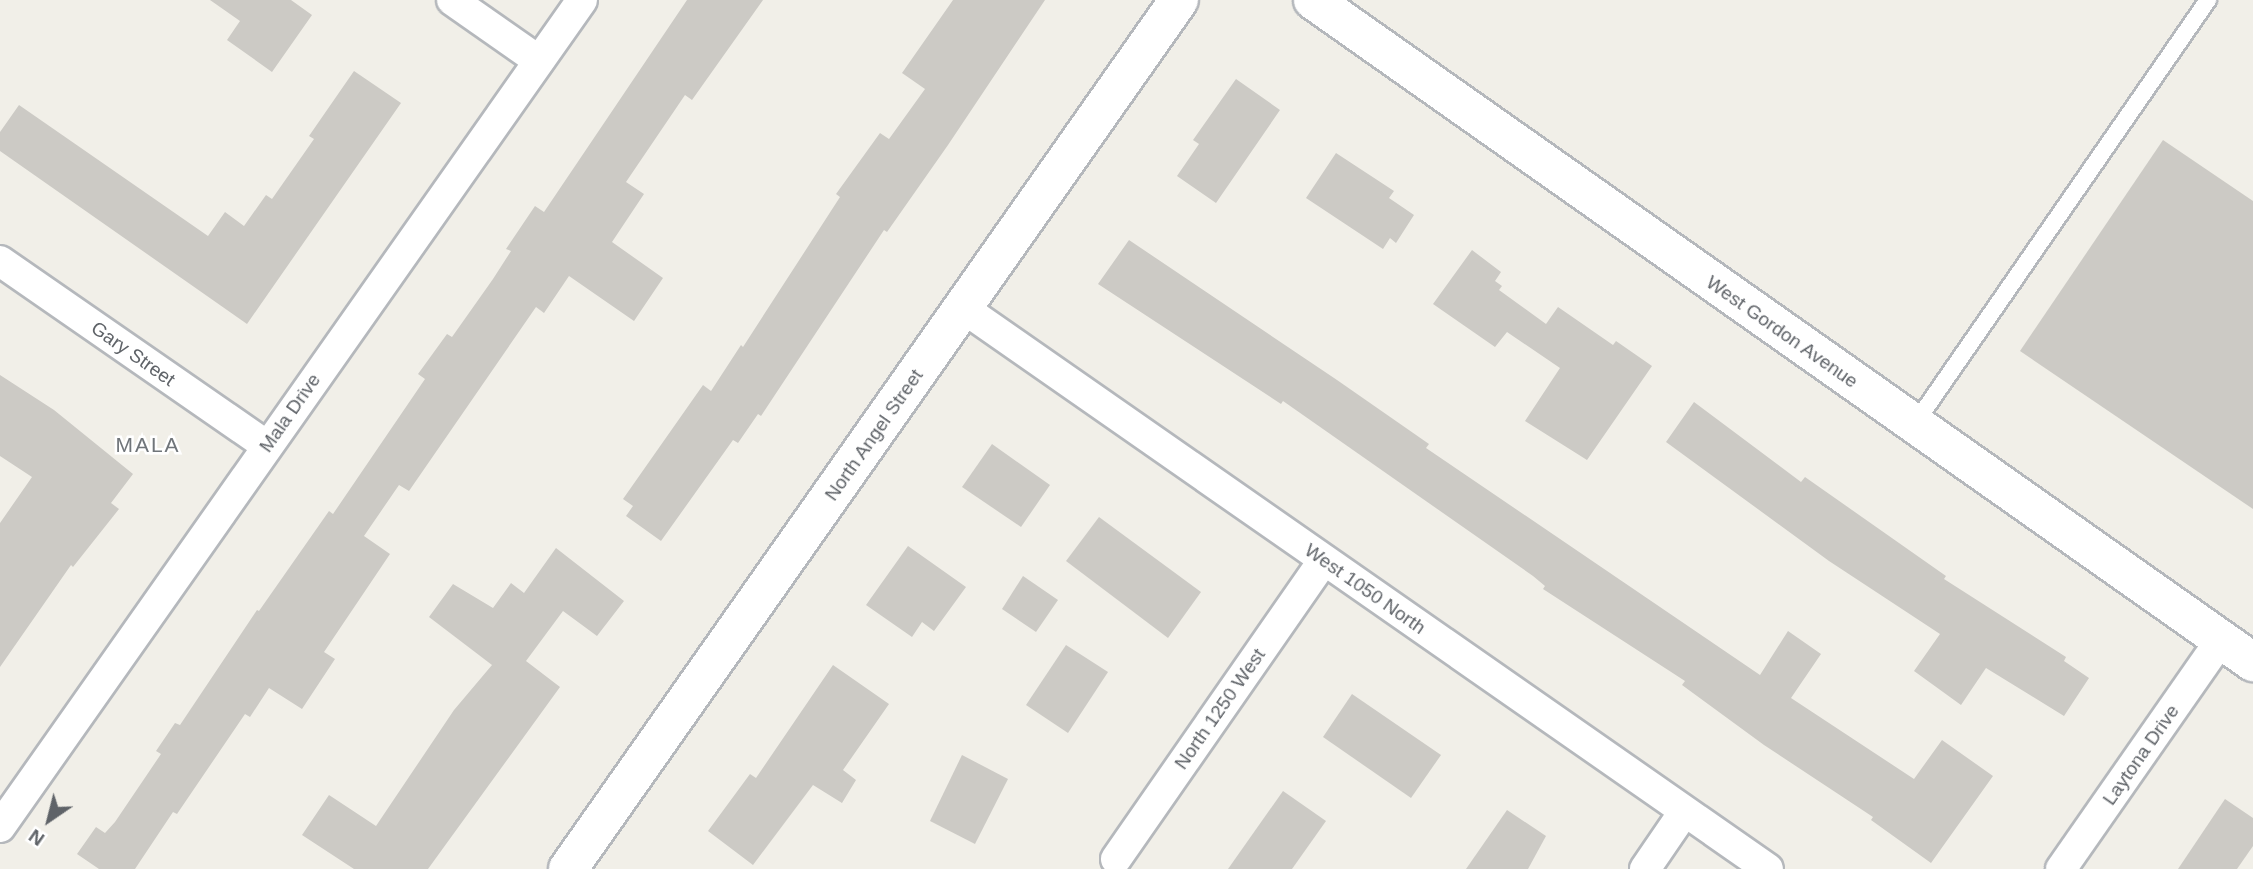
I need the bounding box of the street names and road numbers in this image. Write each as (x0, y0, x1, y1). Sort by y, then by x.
street label: West Gordon Avenue (1701, 271, 1863, 393)
street label: Gary Street (87, 317, 179, 391)
street label: North Angel Street (820, 364, 928, 506)
street label: Mala Drive (255, 369, 325, 457)
street label: West 1050 North (1300, 539, 1430, 639)
street label: North 1250 West (1170, 644, 1270, 774)
street label: Laytona Drive (2098, 700, 2184, 810)

